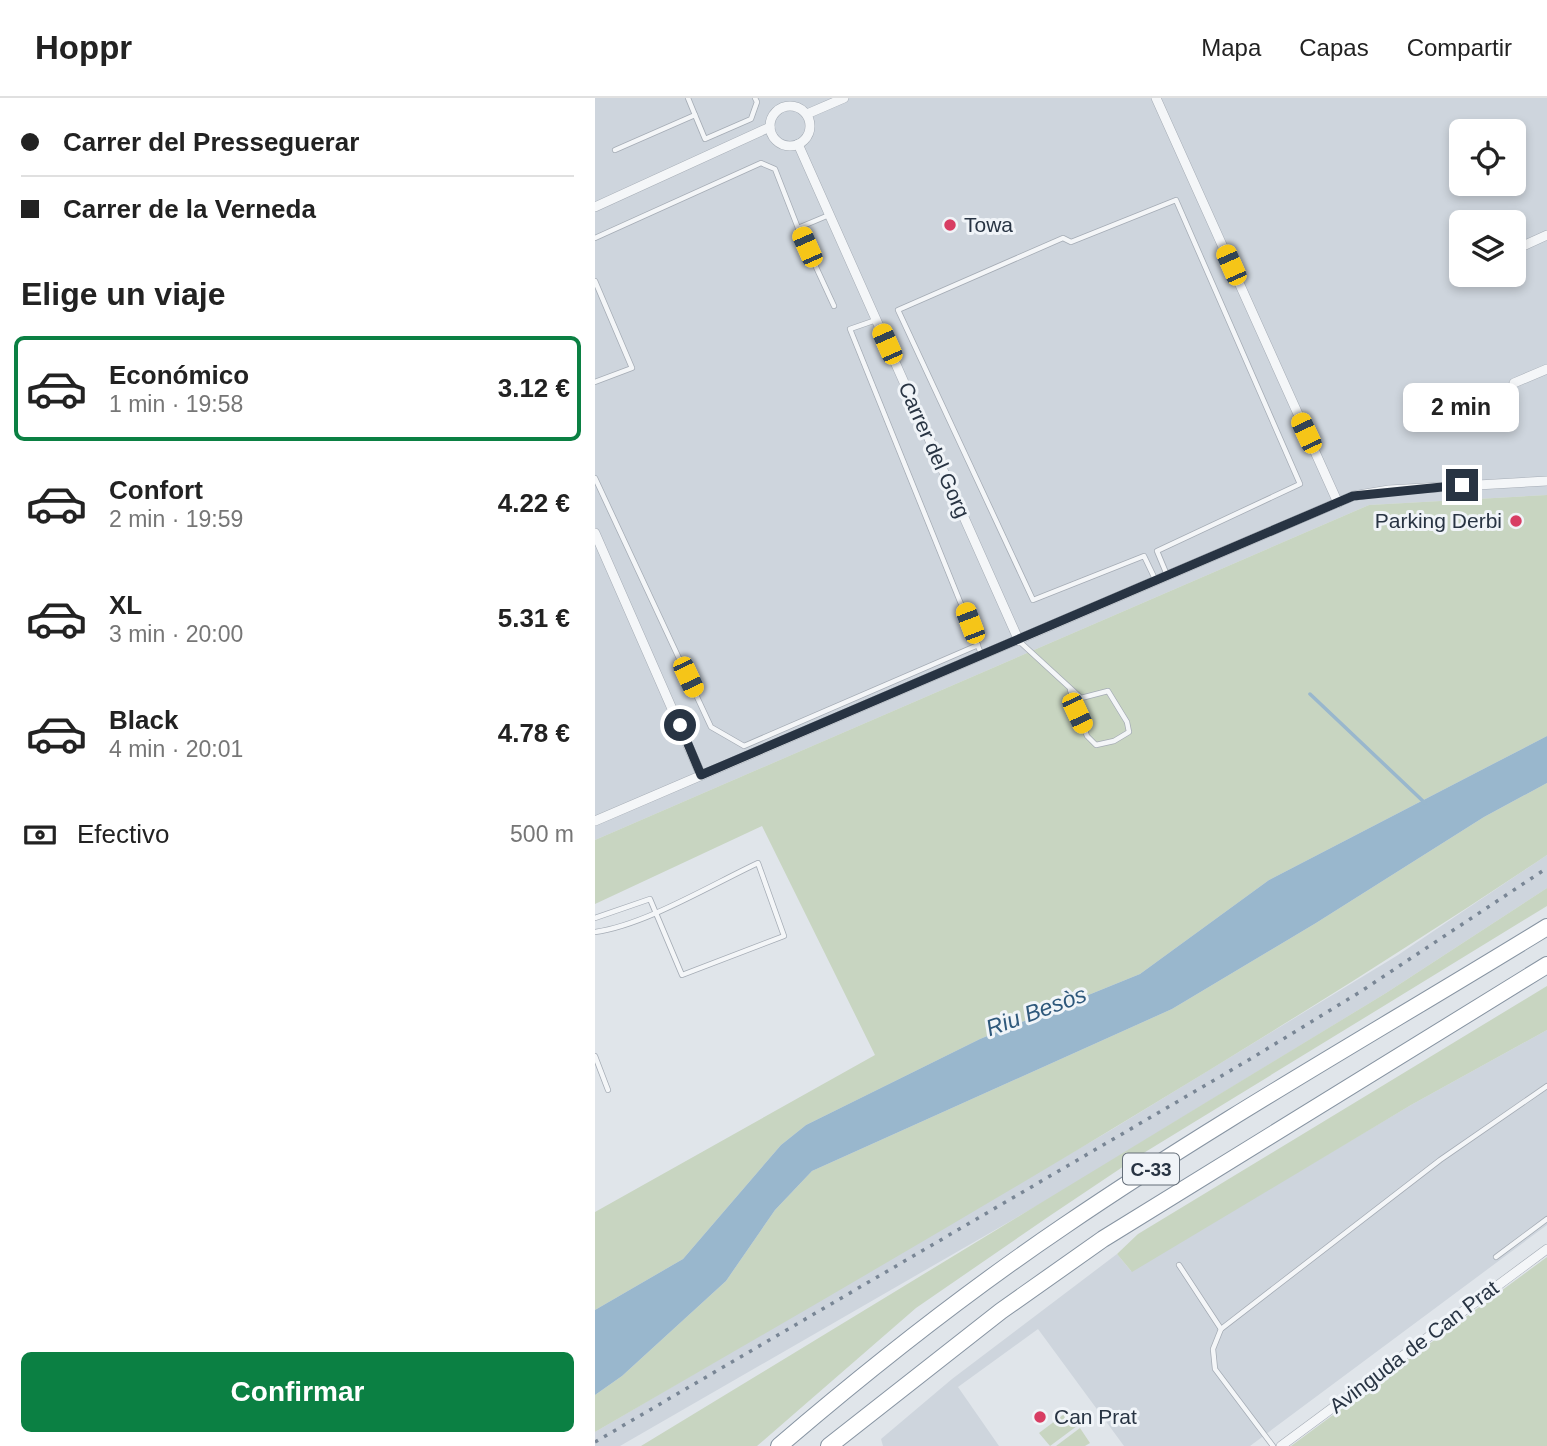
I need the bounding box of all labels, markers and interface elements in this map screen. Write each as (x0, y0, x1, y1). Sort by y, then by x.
text: Hoppr (35, 29, 132, 66)
text: Mapa (1201, 34, 1261, 61)
text: Capas (1299, 34, 1369, 61)
text: Compartir (1407, 34, 1512, 61)
map controls (1449, 119, 1526, 287)
button: locate (1449, 119, 1526, 196)
text: Carrer del Presseguerar (63, 127, 359, 157)
text: Carrer de la Verneda (63, 194, 316, 224)
button: layers (1449, 210, 1526, 287)
place label: Towa (964, 213, 1013, 236)
marker: Towa (942, 217, 958, 233)
car (789, 224, 826, 270)
car (1213, 242, 1250, 288)
text: Elige un viaje (21, 276, 226, 312)
car (869, 321, 906, 367)
icon: car (25, 357, 88, 420)
text: Económico (109, 360, 249, 390)
text: 3.12 € (498, 373, 570, 403)
street label: Carrer del Gorg (894, 378, 975, 521)
callout: 2 min (1404, 384, 1520, 432)
text: 1 min · 19:58 (109, 391, 243, 417)
text: 2 min (1431, 394, 1491, 420)
car (1288, 410, 1325, 456)
route end (1446, 469, 1478, 501)
icon: car (25, 472, 88, 535)
text: Confort (109, 475, 203, 505)
text: 4.22 € (498, 488, 570, 518)
text: 2 min · 19:59 (109, 506, 243, 532)
place label: Parking Derbi (1375, 509, 1502, 532)
marker: Parking Derbi (1508, 513, 1524, 529)
icon: car (25, 587, 88, 650)
text: XL (109, 590, 142, 620)
car (953, 600, 988, 646)
text: 5.31 € (498, 603, 570, 633)
text: 3 min · 20:00 (109, 621, 243, 647)
car (670, 654, 707, 700)
car (1059, 690, 1096, 736)
icon: car (25, 702, 88, 765)
text: Black (109, 705, 178, 735)
route start (664, 709, 696, 741)
text: 4.78 € (498, 718, 570, 748)
text: 4 min · 20:01 (109, 736, 243, 762)
icon: cash (21, 816, 59, 854)
text: Efectivo (77, 819, 170, 849)
text: 500 m (510, 821, 574, 847)
water label: Riu Besòs (982, 981, 1090, 1041)
road number: C-33 (1123, 1154, 1179, 1184)
street label: Avinguda de Can Prat (1325, 1276, 1503, 1417)
button: Confirmar (21, 1352, 574, 1432)
place label: Can Prat (1054, 1405, 1137, 1428)
marker: Can Prat (1032, 1409, 1048, 1425)

